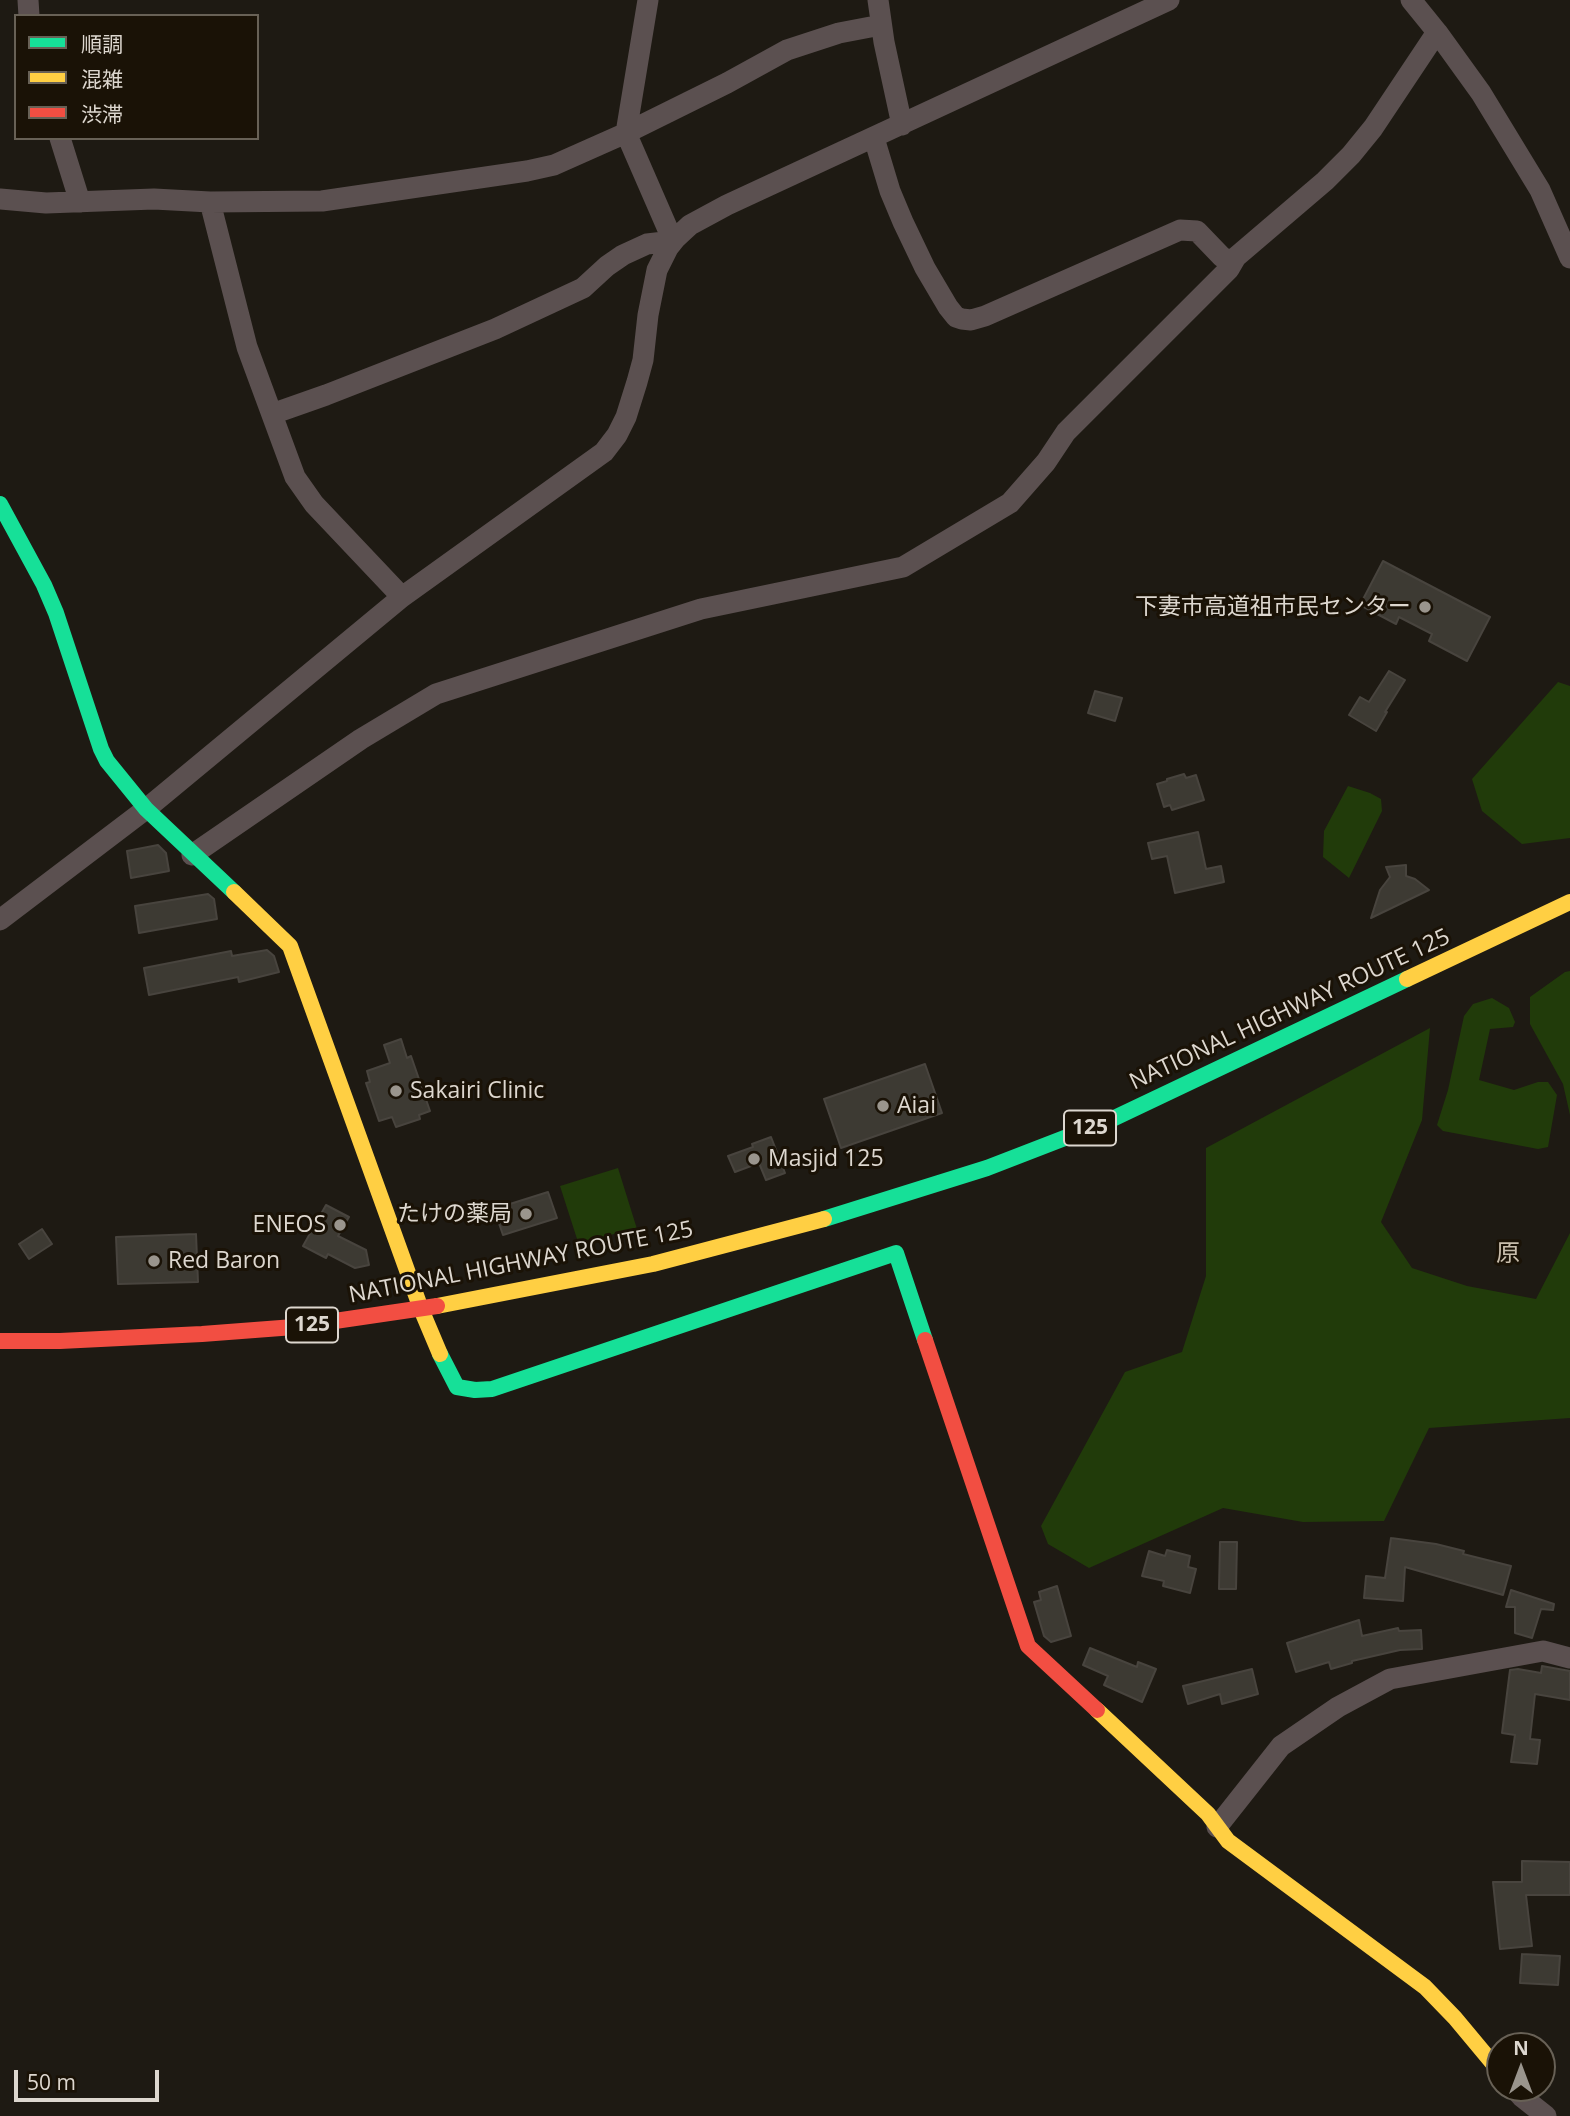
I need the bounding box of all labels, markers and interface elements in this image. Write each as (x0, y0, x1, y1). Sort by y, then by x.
legend (14, 14, 259, 140)
text: 順調 (81, 30, 123, 58)
text: 混雑 (81, 65, 123, 93)
text: 渋滞 (81, 100, 123, 128)
place label: 下妻市高道祖市民センター (1135, 593, 1411, 621)
marker: 下妻市高道祖市民センター (1417, 599, 1433, 615)
street label: NATIONAL HIGHWAY ROUTE 125 (1126, 924, 1454, 1096)
place label: Sakairi Clinic (410, 1077, 544, 1105)
marker: Sakairi Clinic (388, 1083, 404, 1099)
place label: Aiai (897, 1092, 936, 1120)
marker: Aiai (875, 1098, 891, 1114)
road number: 125 (1064, 1110, 1116, 1146)
place label: Masjid 125 (768, 1145, 884, 1173)
marker: Masjid 125 (746, 1151, 762, 1167)
place label: たけの薬局 (397, 1200, 512, 1228)
marker: たけの薬局 (518, 1206, 534, 1222)
place label: ENEOS (253, 1211, 326, 1239)
street label: NATIONAL HIGHWAY ROUTE 125 (347, 1216, 695, 1310)
marker: ENEOS (332, 1217, 348, 1233)
district label: 原 (1496, 1240, 1520, 1268)
place label: Red Baron (168, 1247, 280, 1275)
marker: Red Baron (146, 1253, 162, 1269)
road number: 125 (286, 1308, 338, 1342)
north arrow (1486, 2032, 1556, 2102)
text: N (1513, 2035, 1529, 2061)
scale bar (18, 2056, 163, 2100)
text: 50 m (27, 2068, 76, 2096)

